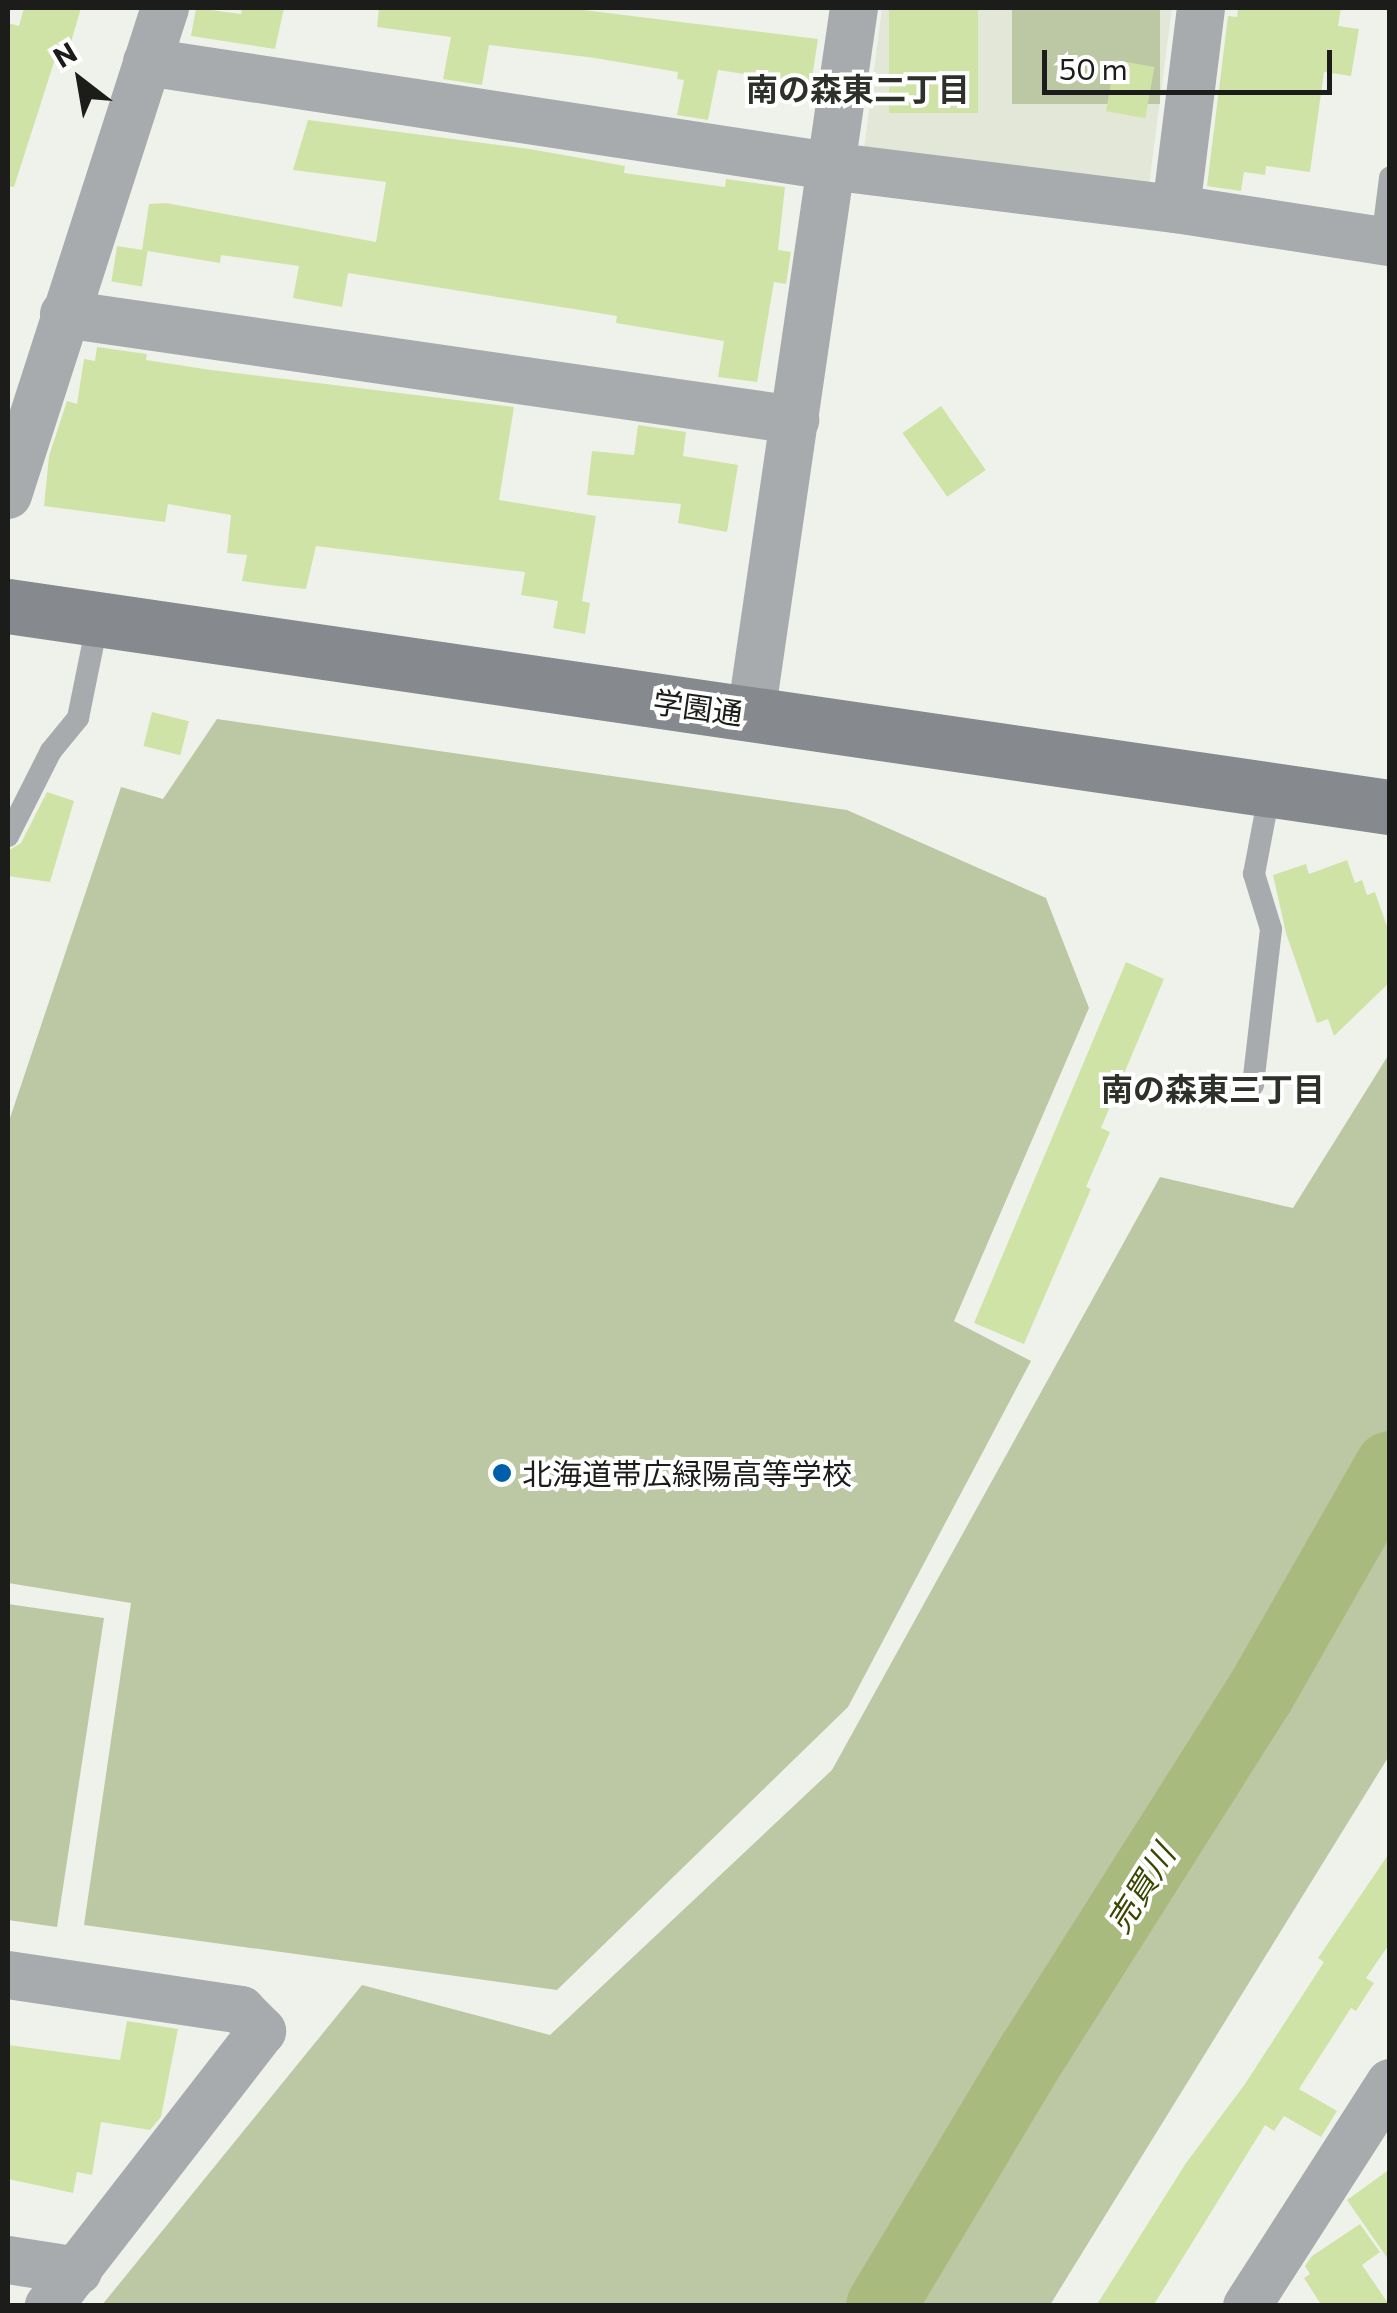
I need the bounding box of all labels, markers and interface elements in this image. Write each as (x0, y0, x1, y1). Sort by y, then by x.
north arrow (30, 30, 130, 130)
scale bar (1047, 30, 1337, 92)
text: N (47, 34, 82, 74)
text: 50 m (1059, 49, 1128, 86)
district label: 南の森東二丁目 (746, 69, 970, 107)
street label: 学園通 (651, 683, 745, 731)
district label: 南の森東三丁目 (1101, 1069, 1325, 1107)
place label: 北海道帯広緑陽高等学校 (522, 1455, 852, 1491)
marker: 北海道帯広緑陽高等学校 (491, 1462, 513, 1484)
water label: 売買川 (1098, 1837, 1182, 1939)

